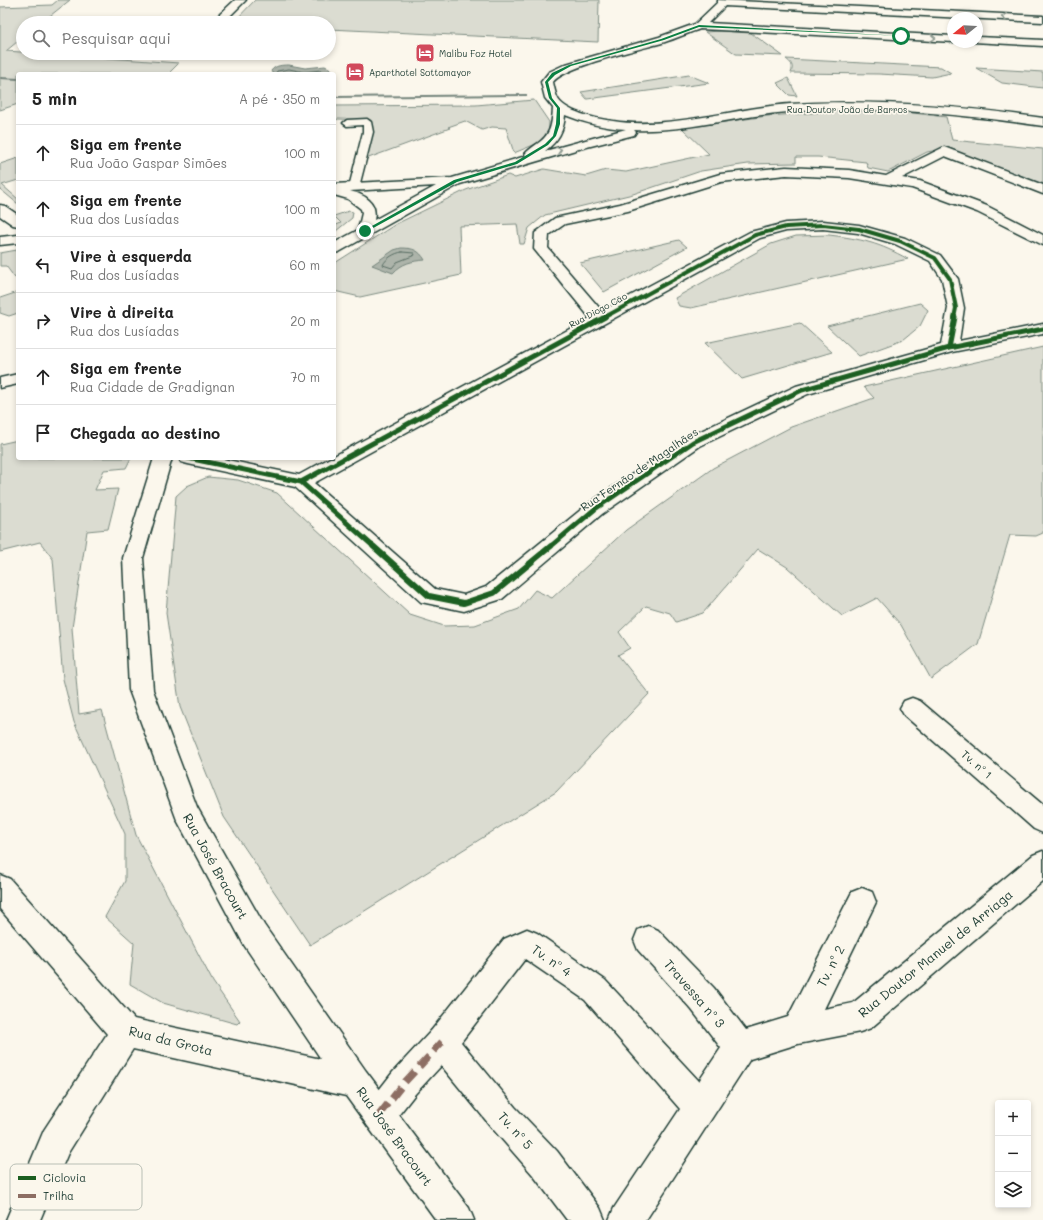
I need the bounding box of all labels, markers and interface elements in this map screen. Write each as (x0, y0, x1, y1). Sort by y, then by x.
north arrow (947, 12, 983, 48)
one-way arrow (1001, 13, 1007, 21)
search box (16, 16, 336, 60)
icon: search (30, 27, 52, 49)
route start (892, 27, 910, 45)
text: Pesquisar aqui (62, 28, 171, 48)
one-way arrow (930, 33, 936, 42)
hotel icon: Malibu Foz Hotel (414, 42, 436, 64)
place label: Malibu Foz Hotel (439, 48, 512, 59)
hotel icon: Aparthotel Sottomayor (344, 61, 366, 83)
place label: Aparthotel Sottomayor (369, 67, 471, 78)
text: 5 min (32, 87, 77, 109)
text: A pé · 350 m (239, 90, 320, 107)
street label: Rua Doutor João de Barros (787, 104, 907, 115)
text: Siga em frente (70, 134, 182, 154)
icon: ahead (32, 142, 54, 164)
text: 100 m (284, 144, 320, 161)
one-way arrow (555, 146, 562, 155)
text: Rua João Gaspar Simões (70, 154, 227, 171)
text: Siga em frente (70, 190, 182, 210)
icon: ahead (32, 198, 54, 220)
text: 100 m (284, 200, 320, 217)
text: Rua dos Lusíadas (70, 210, 179, 227)
route end (356, 222, 374, 240)
text: Vire à esquerda (70, 246, 192, 266)
icon: left (32, 254, 54, 276)
text: 60 m (290, 256, 320, 273)
text: Rua dos Lusíadas (70, 266, 179, 283)
street label: Rua Diogo Cão (567, 290, 630, 330)
text: Vire à direita (70, 302, 174, 322)
icon: right (32, 310, 54, 332)
text: 20 m (290, 312, 320, 329)
text: Rua dos Lusíadas (70, 322, 179, 339)
text: Siga em frente (70, 358, 182, 378)
icon: ahead (32, 366, 54, 388)
text: 70 m (290, 368, 320, 385)
text: Rua Cidade de Gradignan (70, 378, 235, 395)
icon: arrive (32, 422, 54, 444)
text: Chegada ao destino (70, 423, 220, 443)
street label: Rua Fernão de Magalhães (577, 424, 701, 514)
street label: Tv. nº 1 (958, 746, 996, 782)
street label: Rua José Bracourt (180, 810, 252, 922)
street label: Rua Doutor Manuel de Arriaga (854, 885, 1016, 1021)
street label: Tv. nº 4 (529, 940, 576, 980)
street label: Tv. nº 2 (812, 942, 848, 990)
street label: Travessa nº 3 (661, 955, 730, 1031)
street label: Rua da Grota (127, 1021, 215, 1059)
street label: Rua José Bracourt (353, 1083, 437, 1189)
map controls (995, 1100, 1031, 1208)
button: + (995, 1100, 1031, 1136)
street label: Tv. nº 5 (495, 1108, 537, 1152)
button: − (995, 1136, 1031, 1172)
legend (10, 1164, 142, 1210)
text: Ciclovia (43, 1170, 86, 1185)
button: layers (995, 1172, 1031, 1208)
text: Trilha (43, 1188, 74, 1203)

